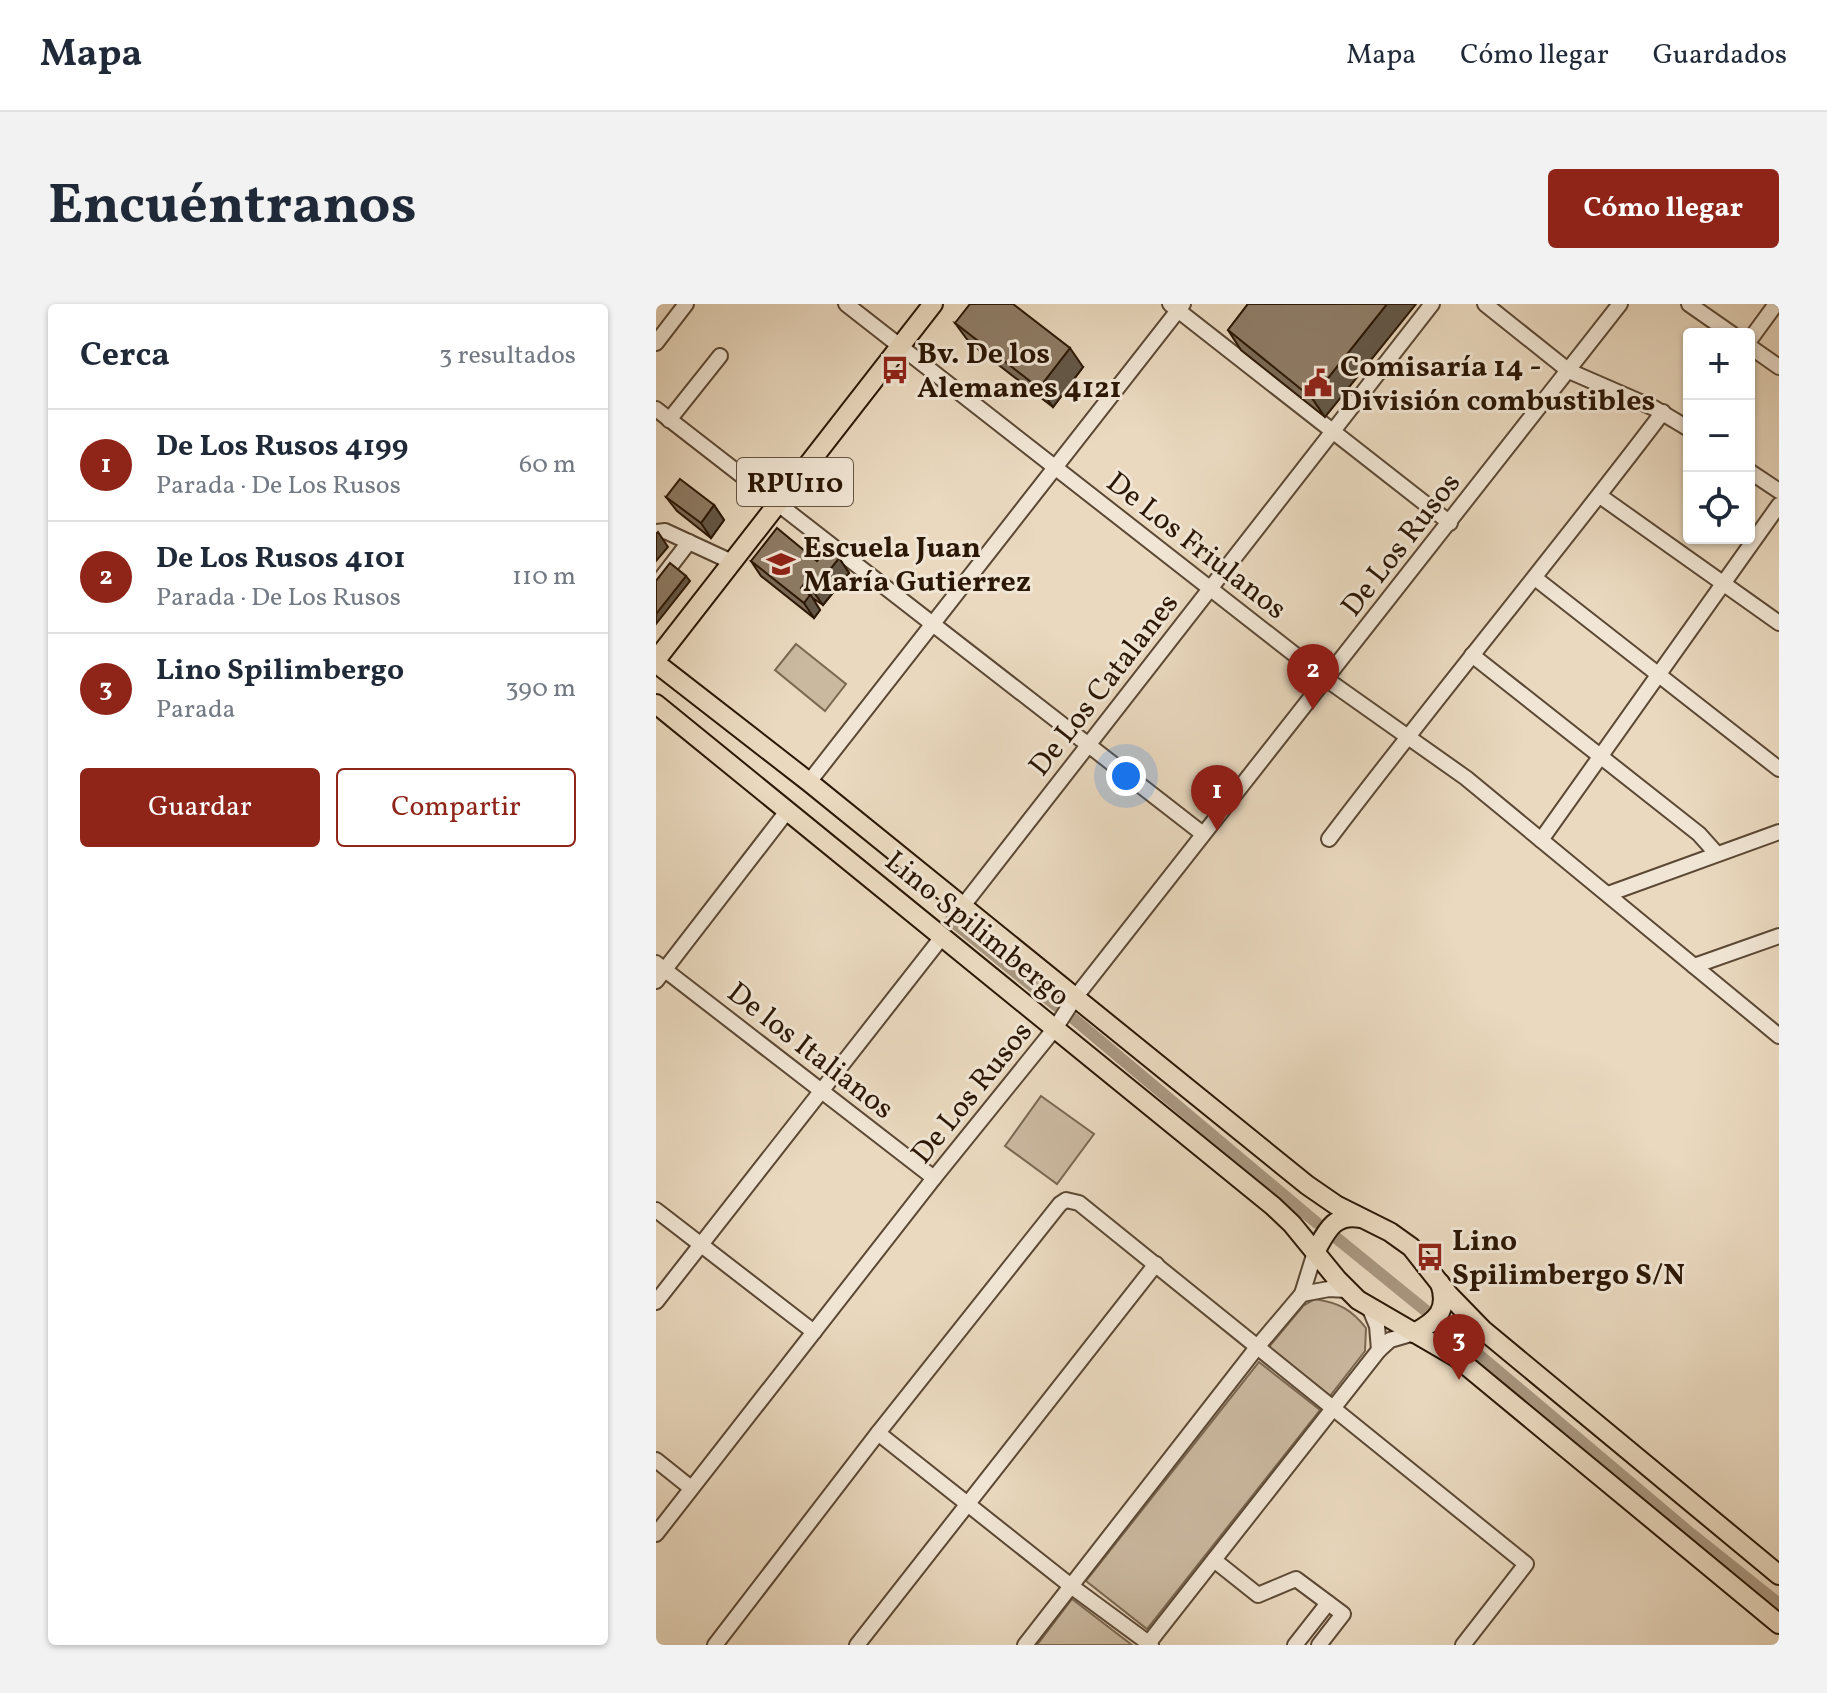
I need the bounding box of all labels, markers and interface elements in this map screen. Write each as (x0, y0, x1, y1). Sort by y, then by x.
text: Mapa (40, 29, 142, 82)
text: Mapa (1346, 36, 1416, 75)
text: Cómo llegar (1460, 36, 1609, 75)
text: Guardados (1653, 36, 1787, 75)
text: Encuéntranos (48, 169, 417, 247)
button: Cómo llegar (1548, 169, 1779, 248)
map controls (1683, 328, 1755, 544)
button: + (1683, 328, 1755, 400)
text: Cerca (80, 333, 170, 380)
place label: Bv. De los Alemanes 4121 (917, 334, 1122, 410)
text: 3 resultados (439, 338, 576, 374)
place label: Comisaría 14 - División combustibles (1340, 347, 1655, 423)
bus stop icon: Bv. De los Alemanes 4121 (880, 355, 910, 385)
public building icon: Comisaría 14 - División combustibles (1303, 368, 1333, 398)
button: − (1683, 400, 1755, 472)
text: De Los Rusos 4199 (156, 426, 408, 468)
text: 1 (101, 447, 111, 483)
text: 60 m (519, 447, 576, 483)
road number: RPU110 (737, 458, 853, 506)
street label: De Los Friulanos (1097, 463, 1295, 630)
street label: De Los Rusos (1332, 464, 1471, 626)
text: Parada · De Los Rusos (156, 468, 401, 504)
button: locate (1683, 472, 1755, 544)
place label: Escuela Juan María Gutierrez (803, 528, 1031, 604)
text: De Los Rusos 4101 (156, 538, 405, 580)
school or university icon: Escuela Juan María Gutierrez (766, 549, 796, 579)
text: 2 (99, 559, 113, 595)
text: 110 m (512, 559, 576, 595)
text: Parada · De Los Rusos (156, 580, 401, 616)
street label: De Los Catalanes (1020, 585, 1190, 786)
pin: 2 (1287, 644, 1339, 710)
text: Lino Spilimbergo (156, 650, 404, 692)
text: 3 (99, 671, 113, 707)
text: 390 m (505, 671, 576, 707)
text: Parada (156, 692, 236, 728)
your location (1106, 756, 1146, 796)
pin: 1 (1191, 765, 1243, 831)
button: Guardar (80, 768, 320, 847)
button: Compartir (336, 768, 576, 847)
street label: Lino Spilimbergo (875, 842, 1078, 1017)
street label: De los Italianos (717, 973, 902, 1130)
street label: De Los Rusos (902, 1013, 1043, 1174)
place label: Lino Spilimbergo S/N (1452, 1221, 1685, 1297)
bus stop icon: Lino Spilimbergo S/N (1415, 1242, 1445, 1272)
pin: 3 (1433, 1314, 1485, 1380)

